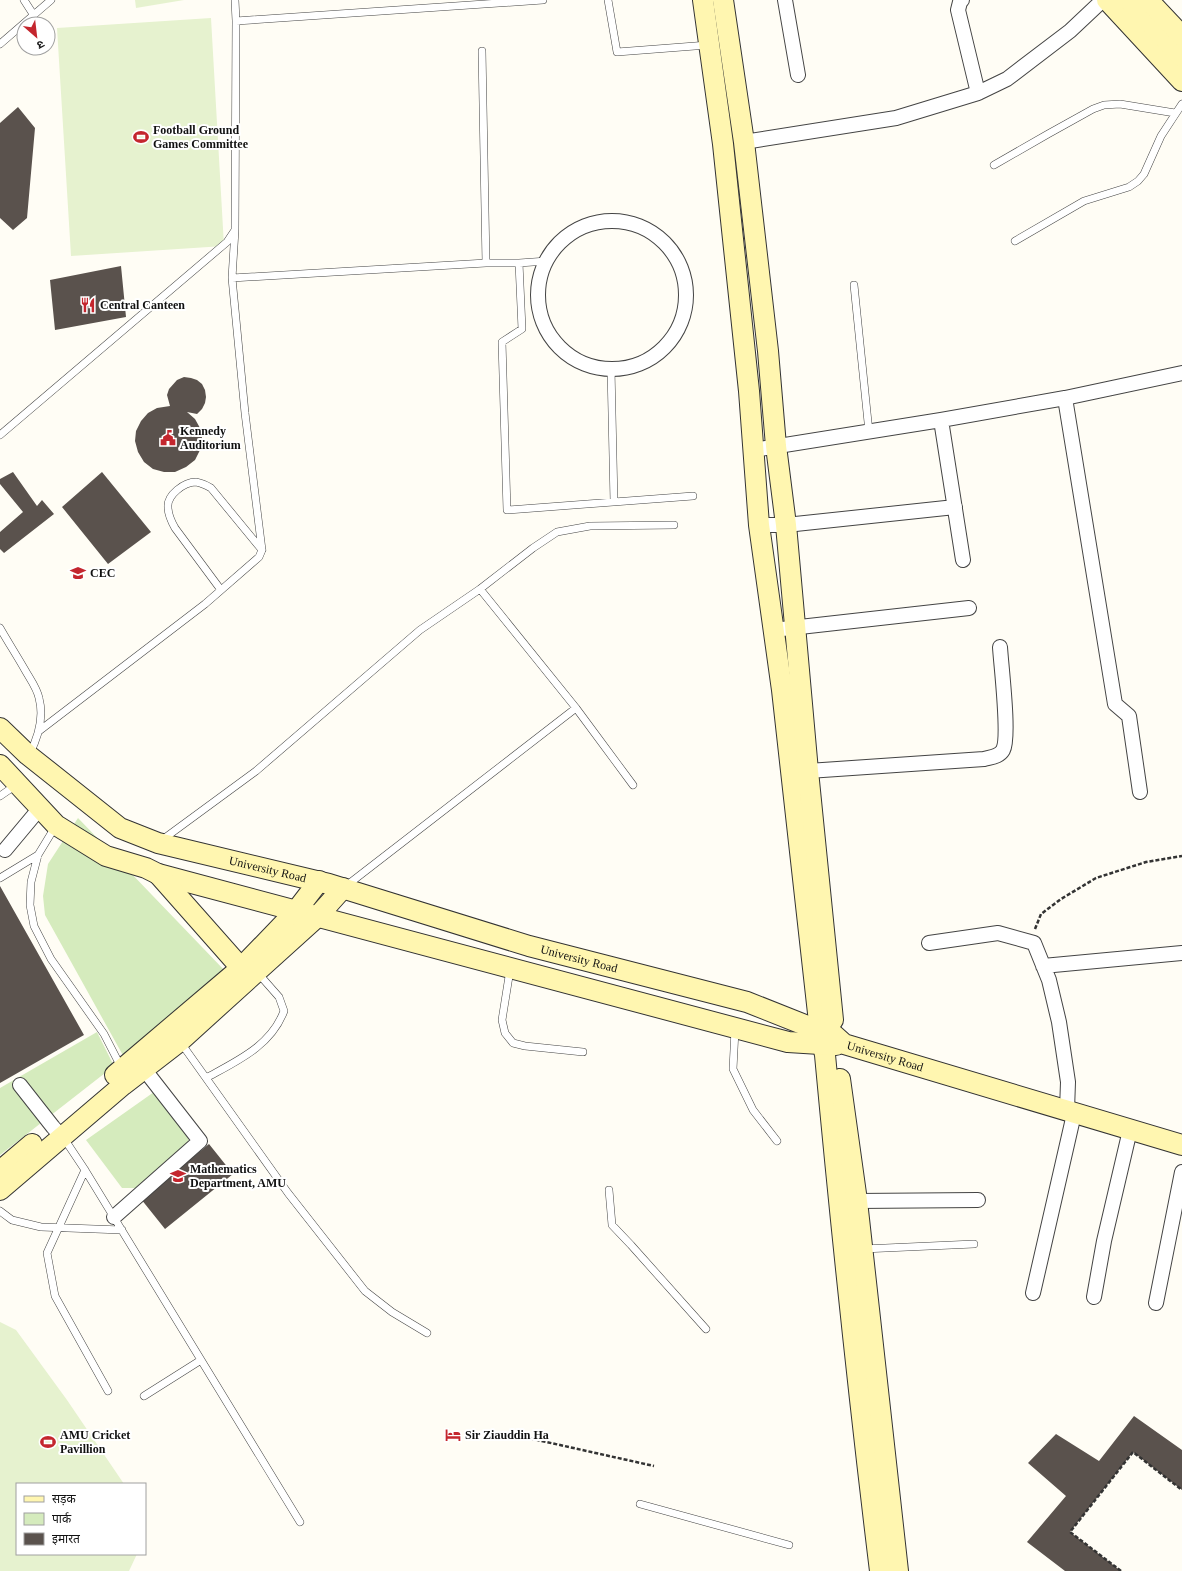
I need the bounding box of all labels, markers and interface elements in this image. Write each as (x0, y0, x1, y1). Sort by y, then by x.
north arrow (16, 16, 56, 56)
text: उ (35, 38, 46, 52)
place label: Football Ground Games Committee (153, 123, 249, 151)
sports icon: Football Ground Games Committee (132, 128, 150, 146)
restaurant icon: Central Canteen (79, 296, 97, 314)
place label: Central Canteen (100, 298, 185, 312)
place label: Kennedy Auditorium (180, 424, 241, 452)
public building icon: Kennedy Auditorium (159, 429, 177, 447)
school or university icon: CEC (69, 564, 87, 582)
place label: CEC (90, 566, 115, 580)
street label: University Road (228, 853, 308, 885)
street label: University Road (539, 942, 619, 975)
street label: University Road (845, 1038, 925, 1074)
place label: Mathematics Department, AMU (190, 1162, 286, 1190)
school or university icon: Mathematics Department, AMU (169, 1167, 187, 1185)
hotel icon: Sir Ziauddin Ha (444, 1426, 462, 1444)
place label: AMU Cricket Pavillion (60, 1428, 130, 1456)
place label: Sir Ziauddin Ha (465, 1428, 549, 1442)
sports icon: AMU Cricket Pavillion (39, 1433, 57, 1451)
legend (16, 1483, 146, 1555)
text: सड़क (52, 1492, 77, 1506)
text: पार्क (52, 1512, 72, 1526)
text: इमारत (52, 1532, 81, 1546)

